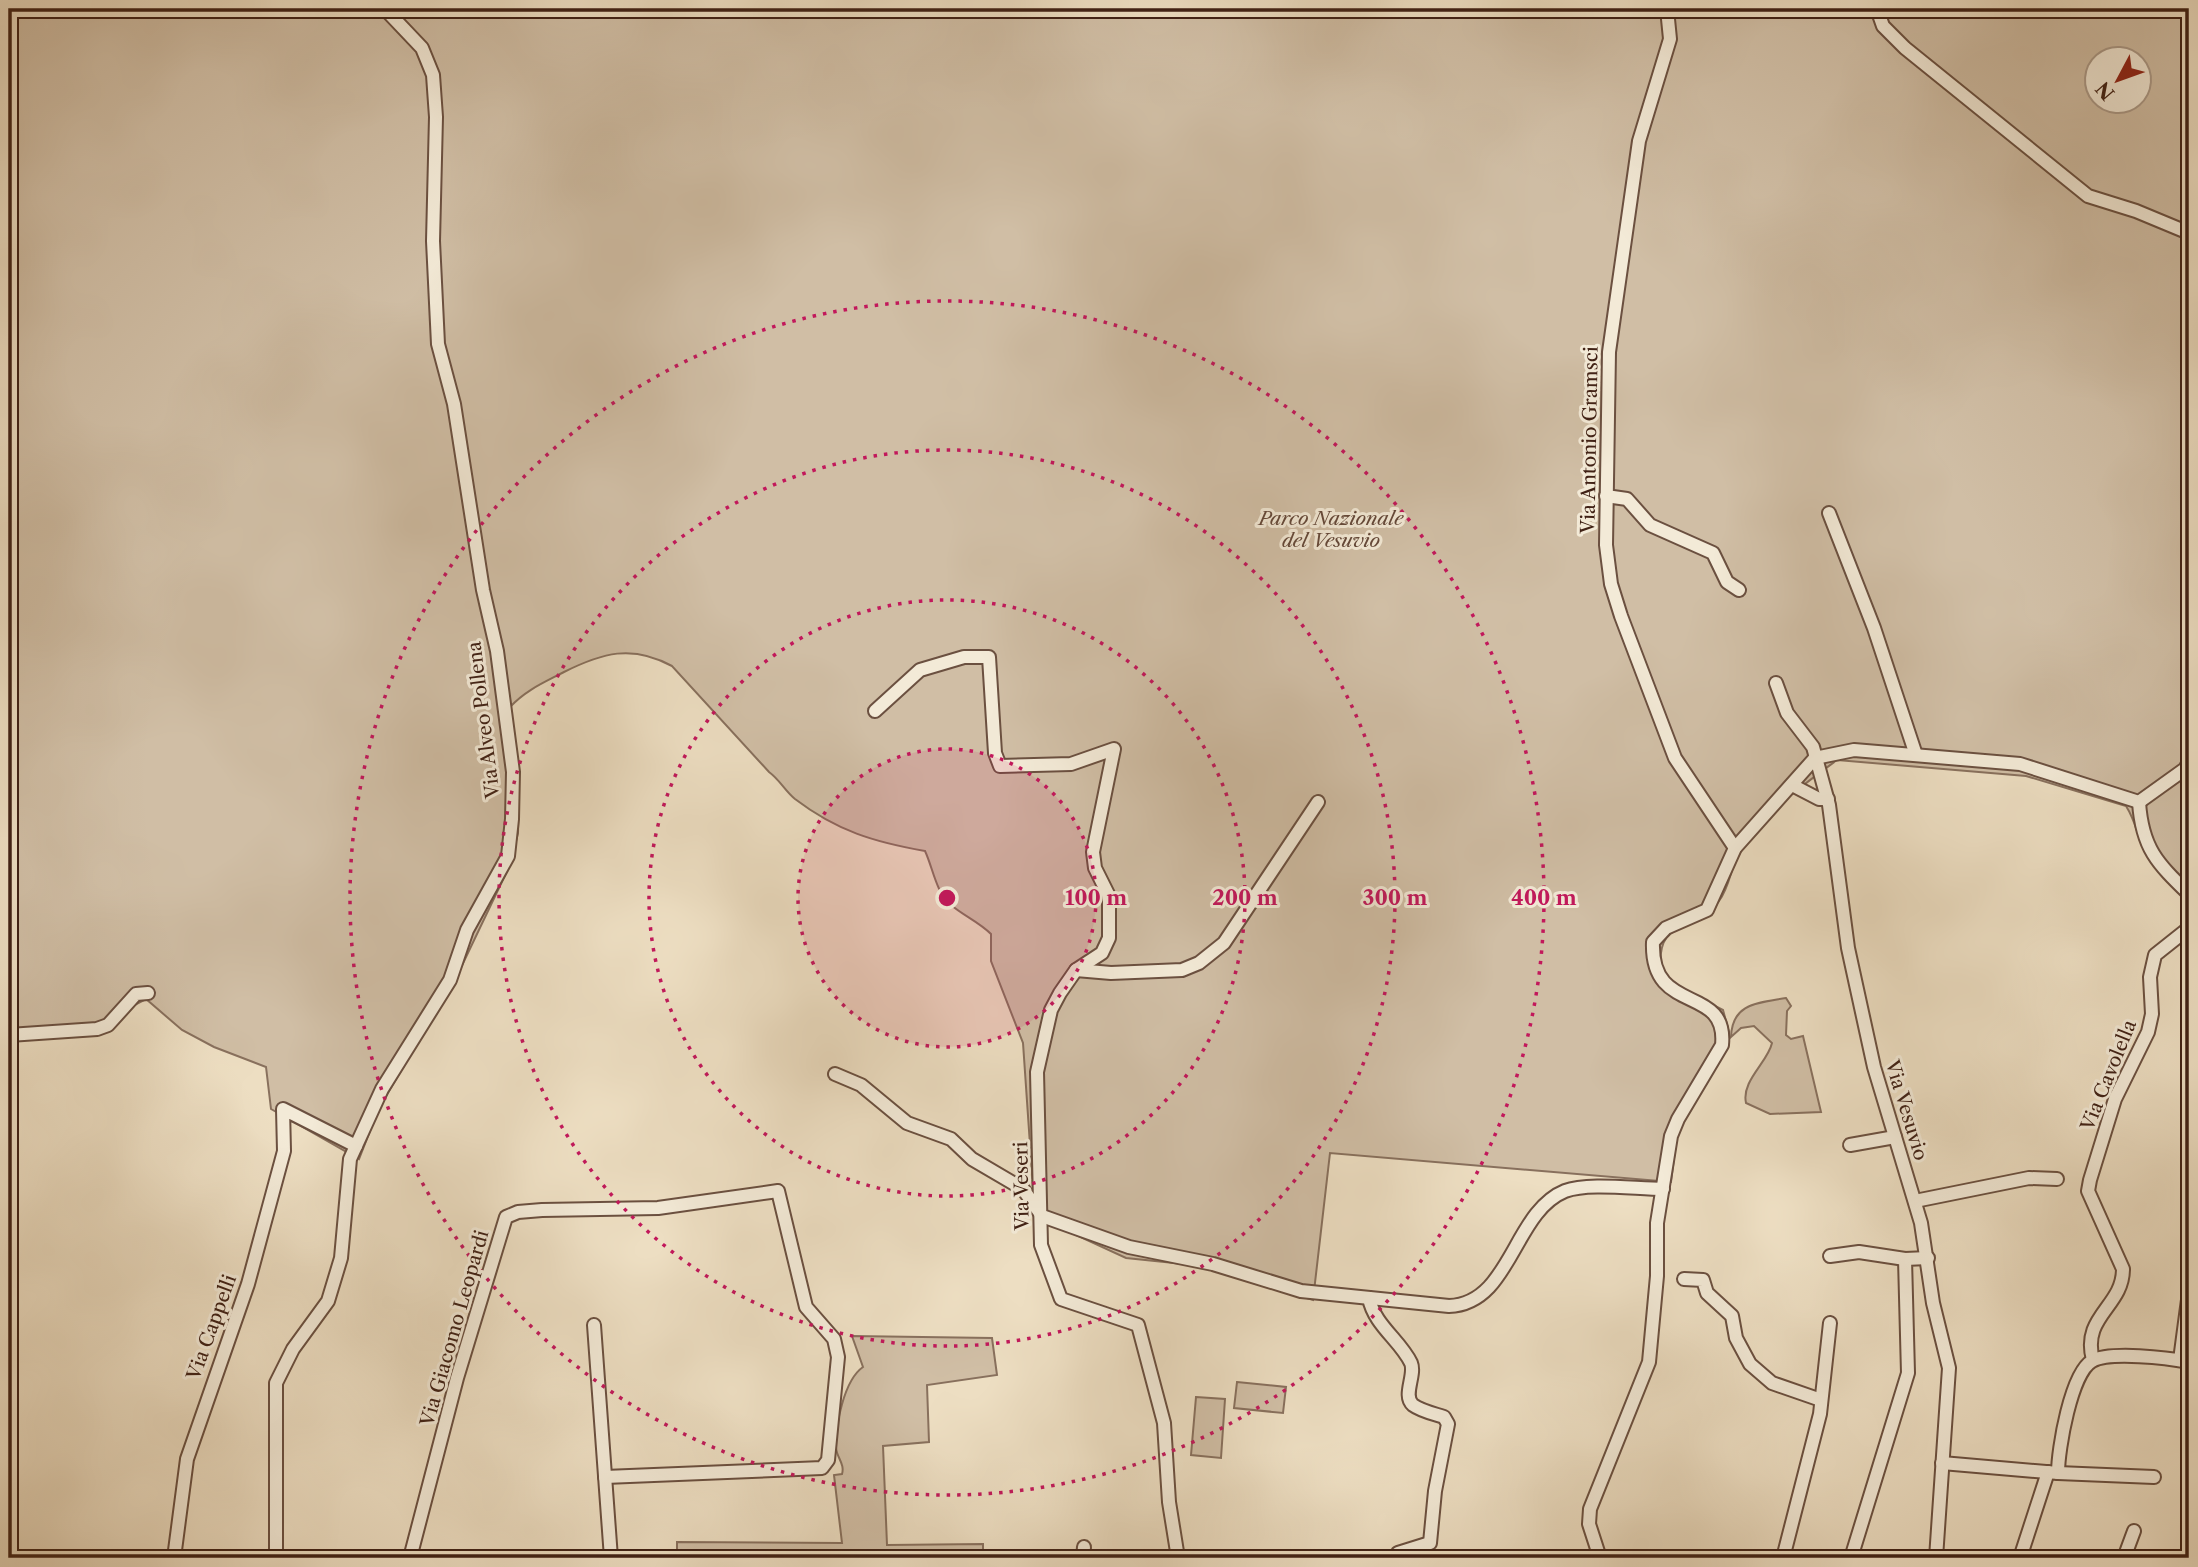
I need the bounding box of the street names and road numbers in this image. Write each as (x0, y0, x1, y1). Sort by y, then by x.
street label: Via Antonio Gramsci (1576, 346, 1603, 535)
street label: Via Alveo Pollena (462, 640, 505, 801)
street label: Via Cavolella (2075, 1016, 2141, 1135)
street label: Via Vesuvio (1880, 1056, 1933, 1163)
street label: Via Veseri (1009, 1141, 1034, 1232)
street label: Via Giacomo Leopardi (415, 1227, 494, 1430)
street label: Via Cappelli (181, 1271, 241, 1384)

